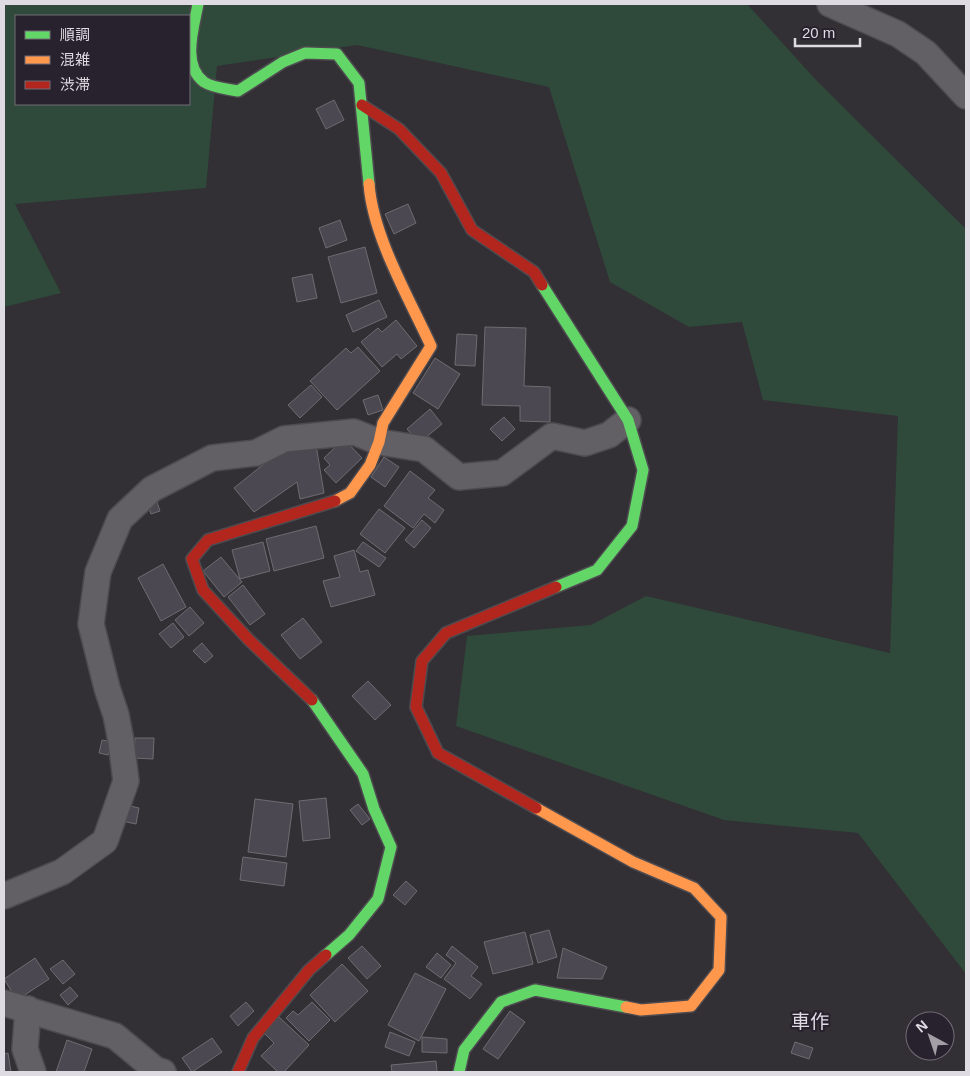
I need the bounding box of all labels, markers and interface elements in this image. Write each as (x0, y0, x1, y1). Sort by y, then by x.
legend (15, 15, 190, 105)
scale bar (795, 15, 860, 47)
text: 20 m (802, 24, 835, 41)
text: 順調 (60, 26, 90, 43)
text: 混雑 (60, 51, 90, 68)
text: 渋滞 (60, 76, 90, 93)
district label: 車作 (791, 1011, 829, 1032)
north arrow (905, 1011, 955, 1061)
text: N (913, 1017, 931, 1035)

